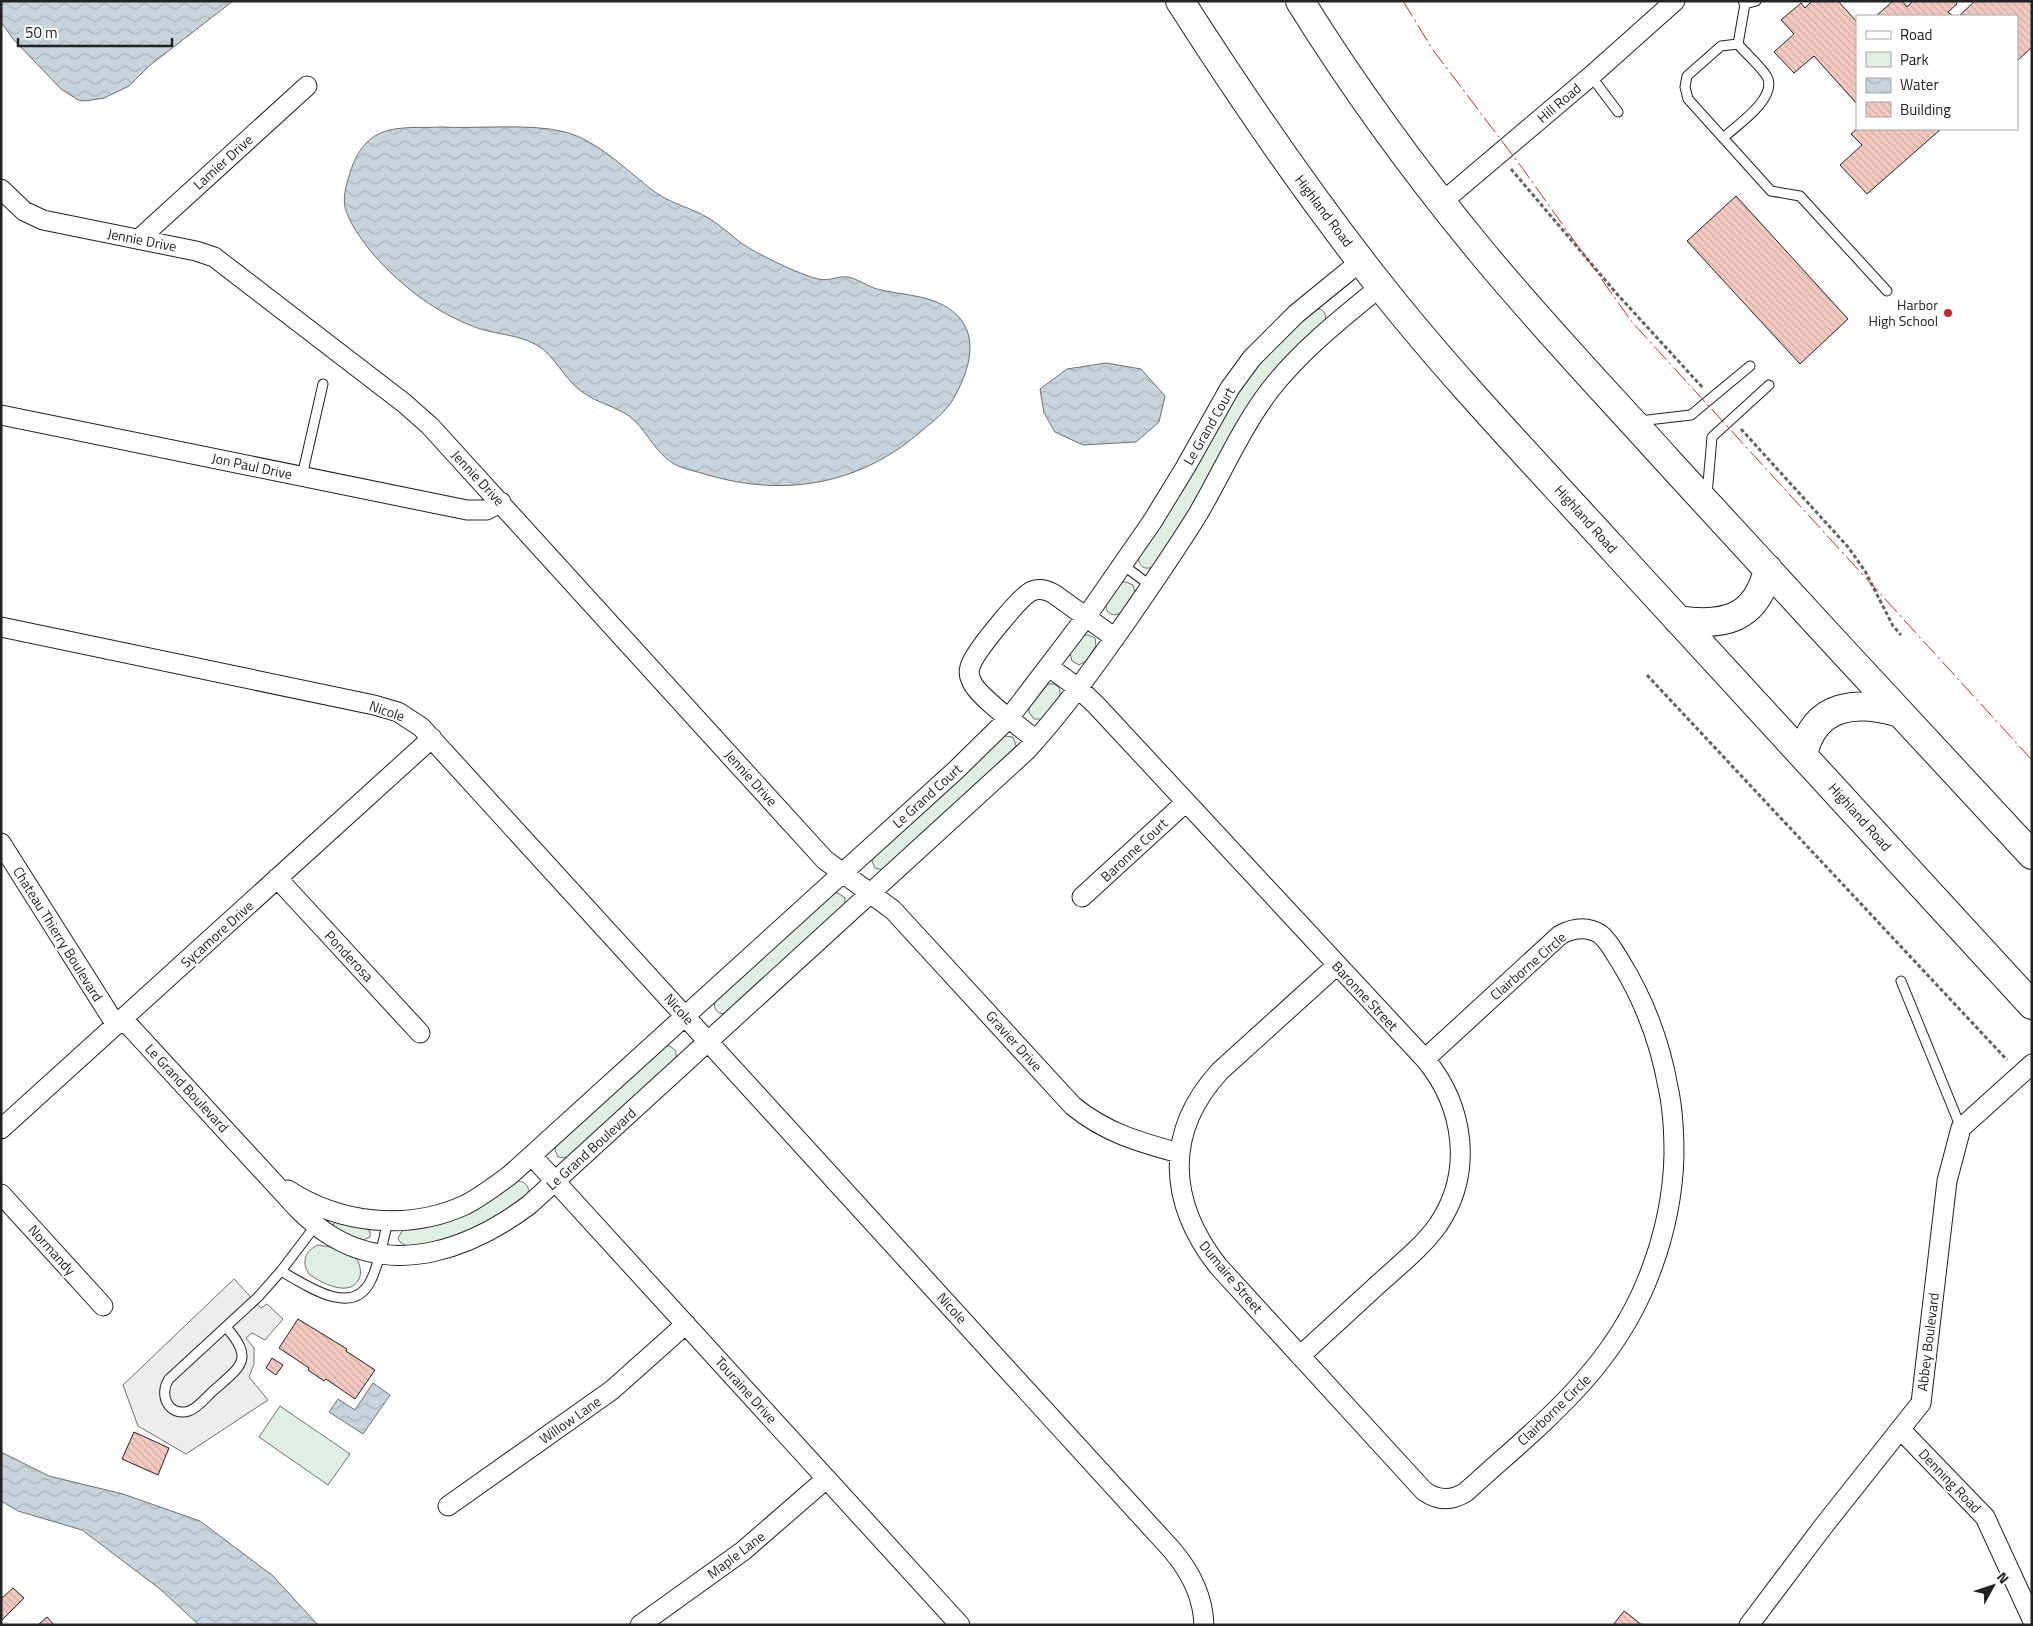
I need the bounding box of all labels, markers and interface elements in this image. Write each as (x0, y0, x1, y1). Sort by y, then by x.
scale bar (18, 15, 171, 47)
legend (1856, 15, 2018, 130)
text: 50 m (25, 21, 58, 44)
text: Road (1900, 23, 1932, 46)
text: Park (1900, 48, 1929, 71)
text: Water (1900, 73, 1939, 96)
street label: Hill Road (1532, 78, 1585, 127)
text: Building (1900, 98, 1951, 121)
street label: Lamier Drive (188, 129, 257, 194)
street label: Highland Road (1290, 170, 1359, 251)
street label: Jennie Drive (106, 223, 178, 256)
place label: Harbor High School (1868, 294, 1938, 331)
marker: Harbor High School (1942, 307, 1954, 319)
street label: Le Grand Court (1178, 383, 1240, 469)
street label: Jennie Drive (447, 445, 510, 510)
street label: Jon Paul Drive (210, 447, 294, 484)
street label: Highland Road (1550, 480, 1623, 558)
street label: Nicole (367, 695, 408, 726)
street label: Jennie Drive (720, 745, 783, 811)
street label: Le Grand Court (887, 759, 966, 833)
street label: Highland Road (1824, 778, 1897, 856)
street label: Baronne Court (1095, 813, 1172, 886)
street label: Chateau Thierry Boulevard (8, 862, 109, 1005)
street label: Sycamore Drive (176, 895, 258, 972)
street label: Ponderosa (320, 925, 379, 986)
street label: Clairborne Circle (1485, 927, 1570, 1005)
street label: Baronne Street (1327, 956, 1403, 1035)
street label: Nicole (659, 988, 699, 1029)
street label: Gravier Drive (981, 1005, 1048, 1076)
street label: Le Grand Boulevard (141, 1039, 234, 1137)
street label: Le Grand Boulevard (541, 1102, 640, 1195)
street label: Normandy (24, 1220, 81, 1280)
street label: Dumaire Street (1195, 1236, 1268, 1318)
street label: Nicole (932, 1287, 972, 1328)
street label: Abbey Boulevard (1911, 1291, 1944, 1392)
street label: Touraine Drive (710, 1351, 782, 1428)
street label: Clairborne Circle (1512, 1369, 1595, 1450)
street label: Willow Lane (534, 1391, 605, 1449)
street label: Denning Road (1914, 1444, 1987, 1518)
street label: Maple Lane (702, 1526, 769, 1583)
north arrow (1968, 1561, 2018, 1611)
text: N (1992, 1567, 2015, 1588)

